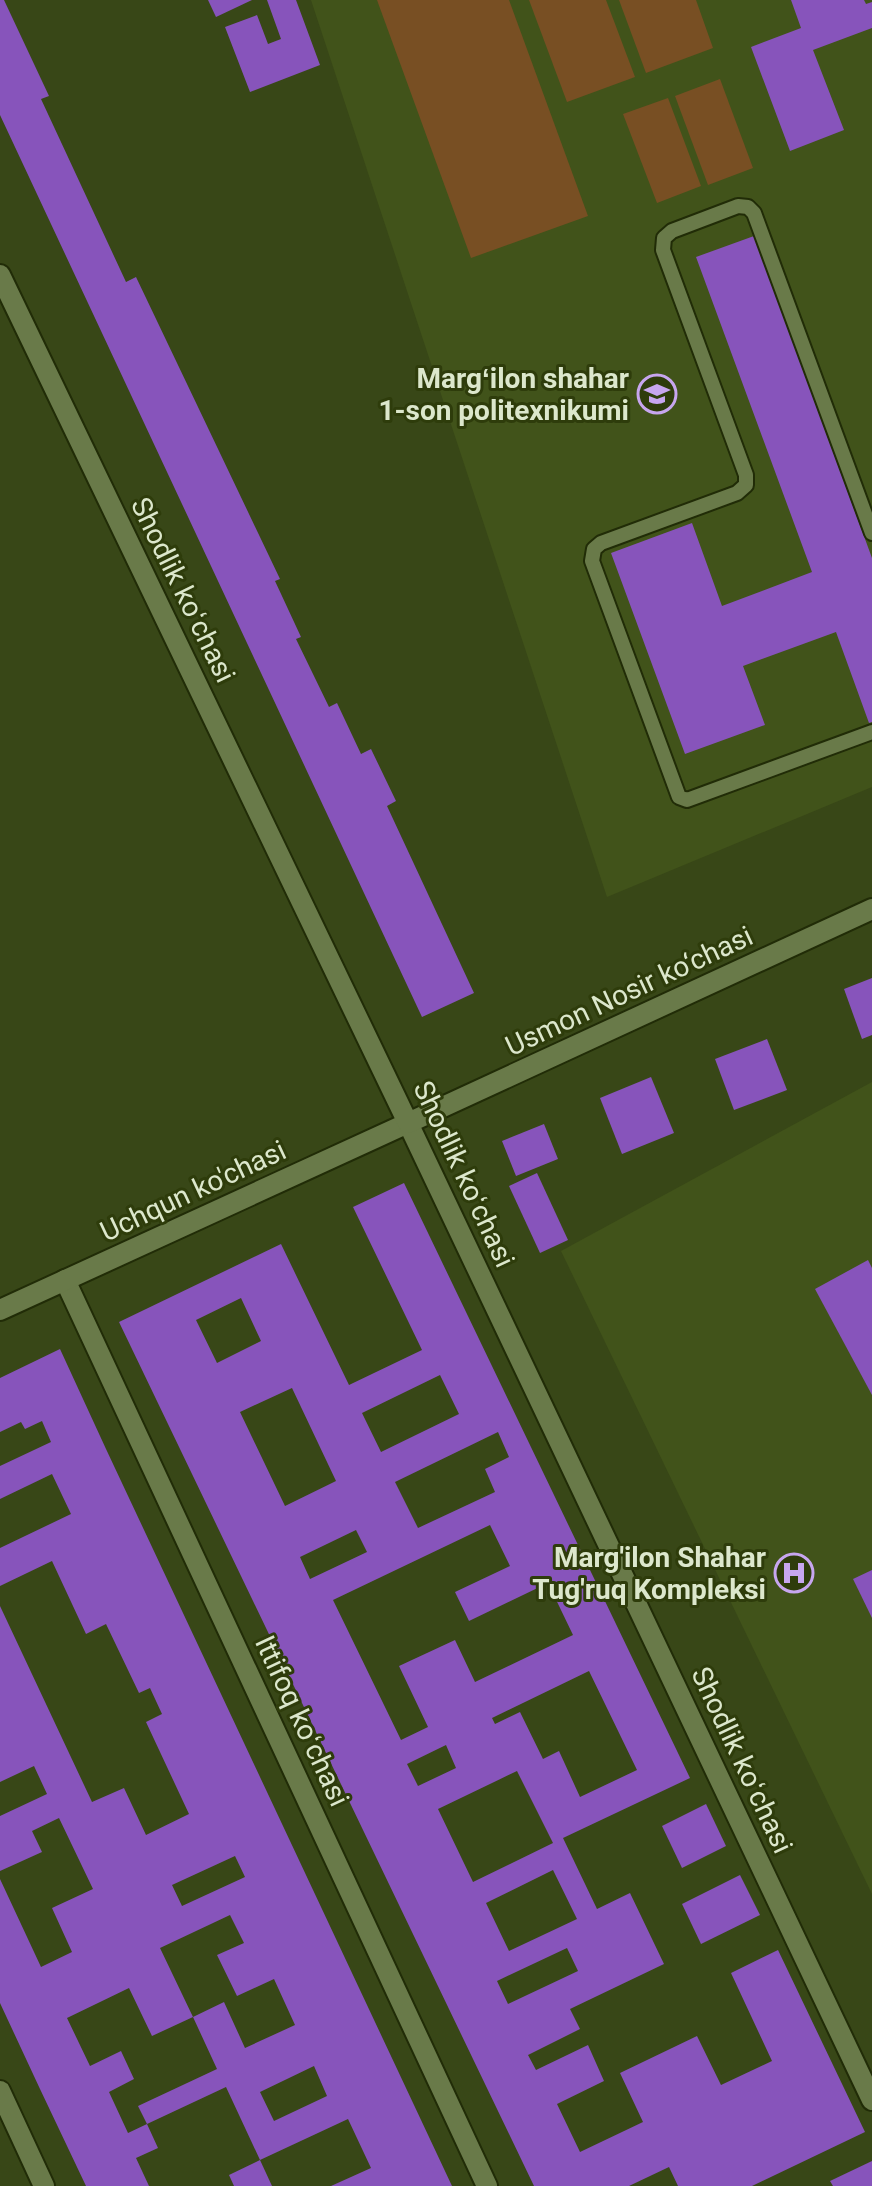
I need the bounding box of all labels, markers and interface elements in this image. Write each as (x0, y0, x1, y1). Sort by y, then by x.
place label: Margʻilon shahar 1-son politexnikumi (378, 362, 629, 427)
school or university icon: Margʻilon shahar 1-son politexnikumi (636, 373, 678, 415)
street label: Shodlik koʻchasi (124, 492, 242, 688)
street label: Usmon Nosir ko‘chasi (500, 919, 758, 1063)
street label: Shodlik koʻchasi (406, 1076, 522, 1272)
street label: Uchqun ko'chasi (95, 1134, 291, 1248)
place label: Marg'ilon Shahar Tug'ruq Kompleksi (532, 1541, 766, 1606)
hospital icon: Marg'ilon Shahar Tug'ruq Kompleksi (773, 1552, 815, 1594)
street label: Ittifoq koʻchasi (248, 1631, 356, 1811)
street label: Shodlik koʻchasi (684, 1662, 800, 1858)

